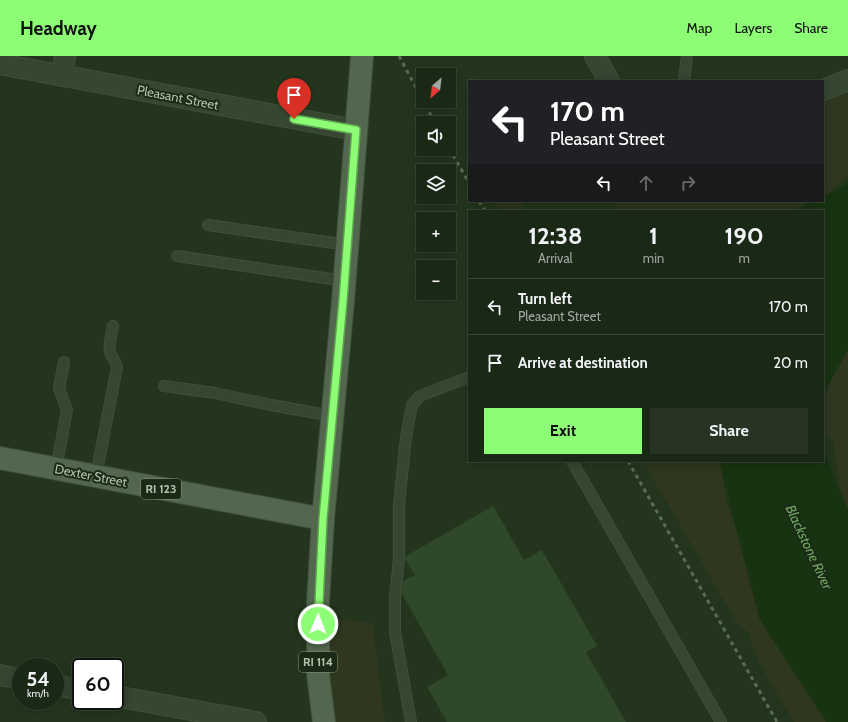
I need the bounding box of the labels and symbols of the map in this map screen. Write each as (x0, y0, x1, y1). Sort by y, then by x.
north arrow (416, 68, 456, 108)
pin (277, 78, 311, 119)
street label: Pleasant Street (136, 81, 221, 113)
street label: Dexter Street (53, 460, 129, 490)
road number: RI 123 (141, 479, 181, 499)
water label: Blackstone River (782, 502, 837, 593)
position arrow (297, 603, 339, 645)
road number: RI 114 (299, 652, 337, 672)
speed limit sign: 60 (72, 658, 124, 710)

